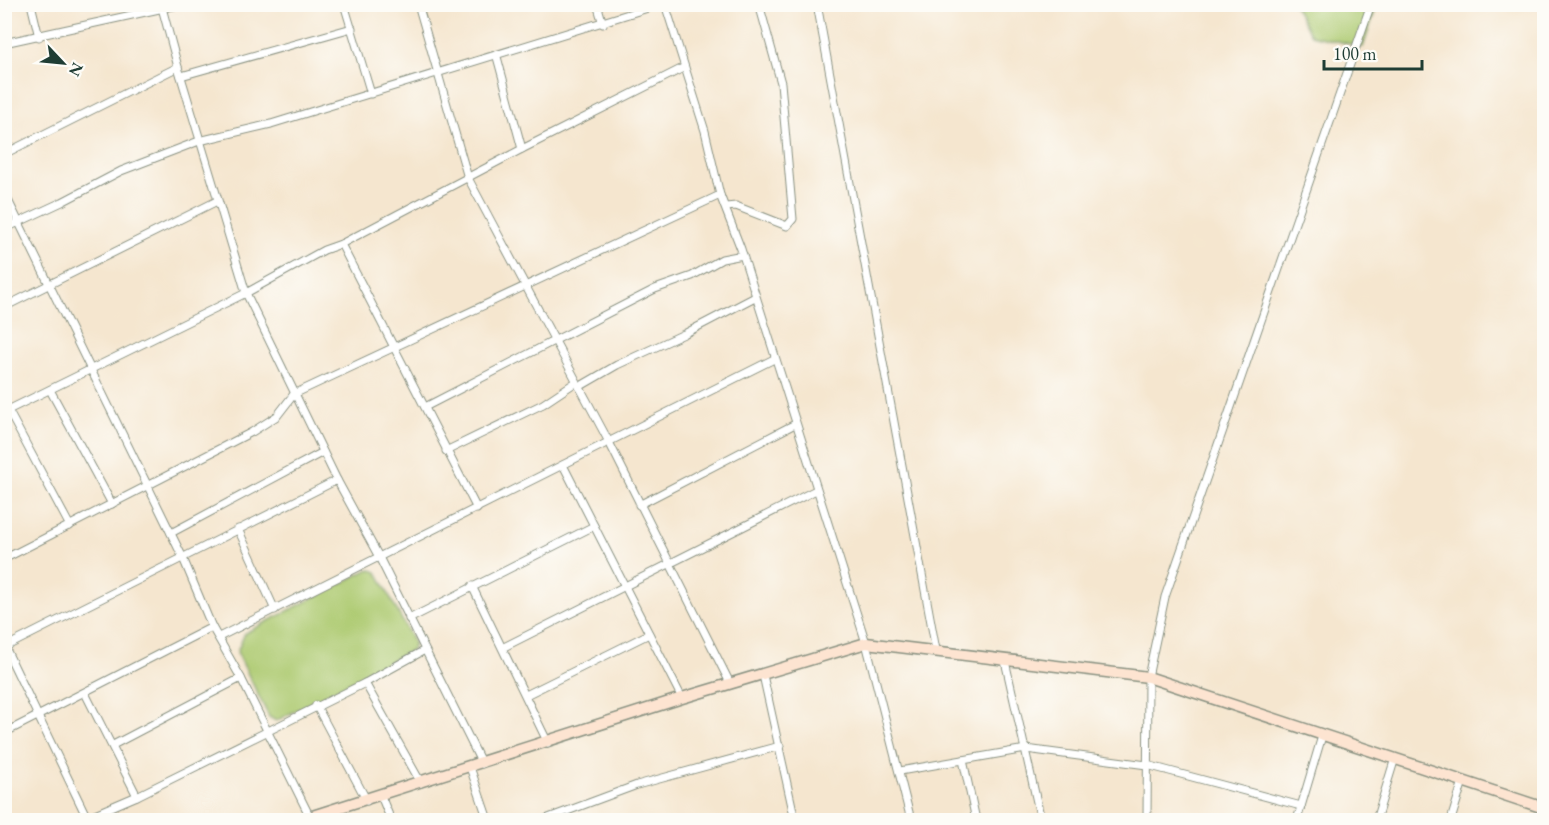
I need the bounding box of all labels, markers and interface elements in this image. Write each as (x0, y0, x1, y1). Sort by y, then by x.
north arrow (33, 33, 93, 93)
scale bar (1324, 33, 1422, 71)
text: 100 m (1333, 42, 1377, 65)
text: N (64, 59, 88, 80)

